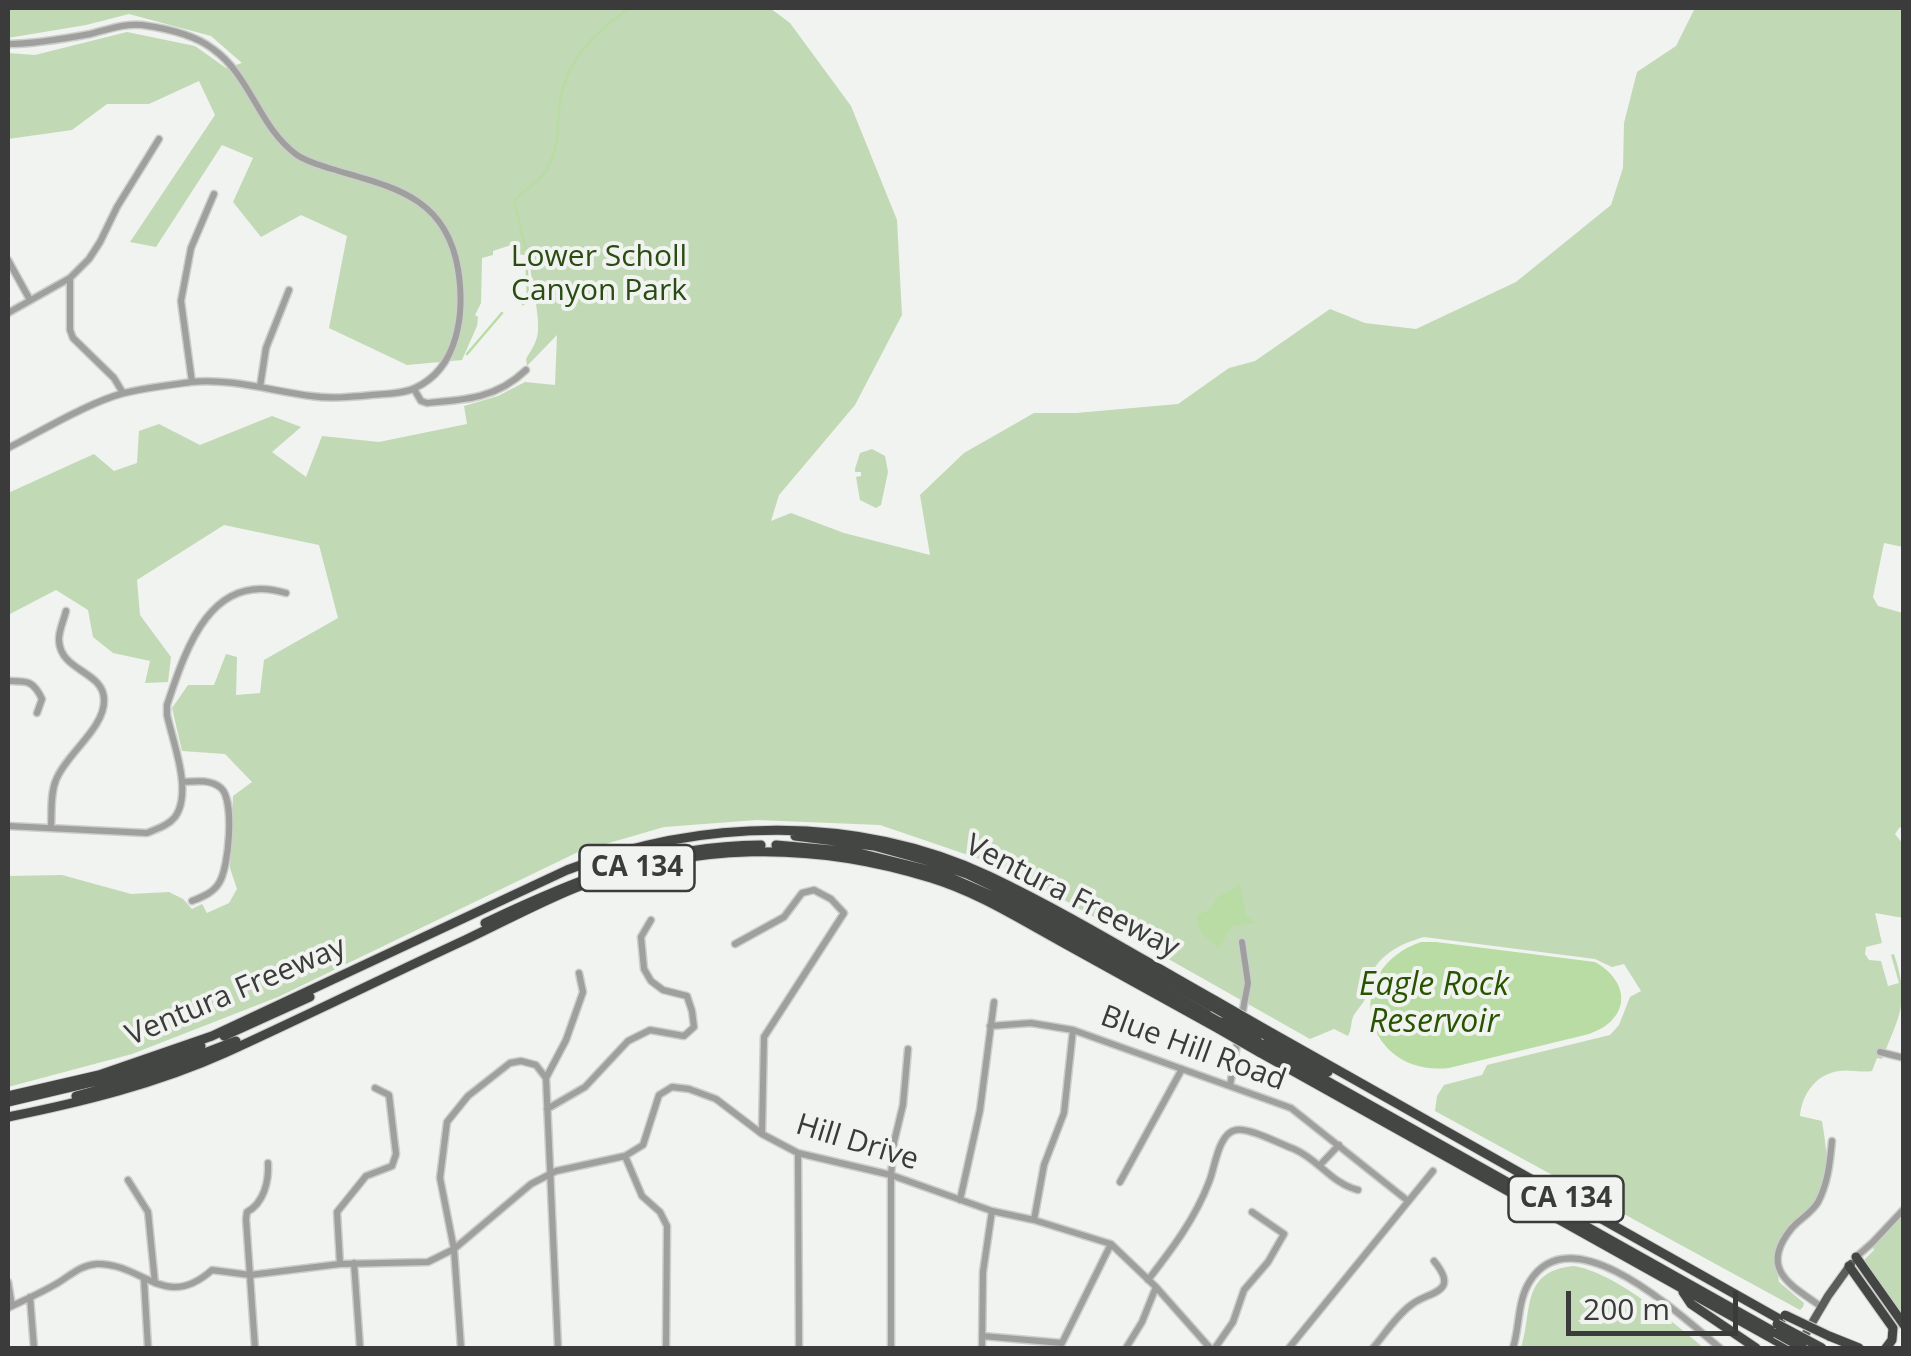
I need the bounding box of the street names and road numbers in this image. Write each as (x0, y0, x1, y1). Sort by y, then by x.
street label: Ventura Freeway (959, 828, 1185, 966)
road number: CA 134 (580, 845, 694, 891)
street label: Ventura Freeway (121, 929, 351, 1055)
street label: Blue Hill Road (1096, 999, 1290, 1099)
street label: Hill Drive (791, 1107, 923, 1179)
road number: CA 134 (1508, 1176, 1624, 1222)

